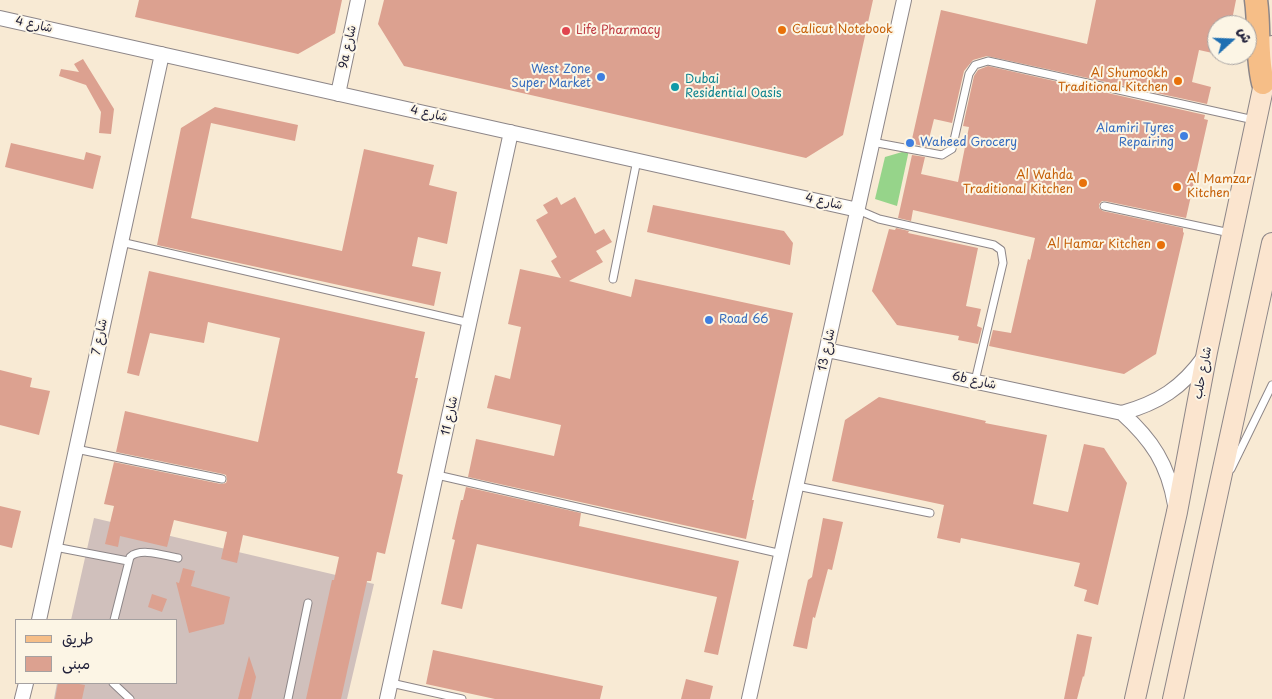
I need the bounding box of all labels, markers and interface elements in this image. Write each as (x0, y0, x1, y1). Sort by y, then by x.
street label: شارع 4 (14, 14, 54, 36)
north arrow (1207, 15, 1257, 65)
place label: Calicut Notebook (792, 23, 893, 37)
street label: 9a شارع (336, 24, 360, 70)
place label: Life Pharmacy (576, 24, 661, 38)
marker: Calicut Notebook (776, 24, 788, 36)
text: ش (1233, 24, 1258, 46)
marker: Life Pharmacy (560, 25, 572, 37)
place label: West Zone Super Market (511, 63, 591, 91)
place label: Al Shumookh Traditional Kitchen (1058, 67, 1168, 95)
marker: West Zone Super Market (595, 71, 607, 83)
place label: Dubai Residential Oasis (685, 73, 782, 101)
marker: Al Shumookh Traditional Kitchen (1172, 75, 1184, 87)
marker: Dubai Residential Oasis (669, 81, 681, 93)
street label: شارع 4 (409, 103, 449, 125)
place label: Alamiri Tyres Repairing (1096, 122, 1174, 150)
marker: Alamiri Tyres Repairing (1178, 130, 1190, 142)
place label: Waheed Grocery (920, 136, 1017, 150)
marker: Waheed Grocery (904, 137, 916, 149)
place label: Al Wahda Traditional Kitchen (963, 169, 1073, 197)
place label: Al Mamzar Kitchen (1187, 173, 1251, 201)
marker: Al Wahda Traditional Kitchen (1077, 177, 1089, 189)
marker: Al Mamzar Kitchen (1171, 181, 1183, 193)
street label: شارع 4 (804, 191, 844, 213)
place label: Al Hamar Kitchen (1047, 238, 1151, 252)
marker: Al Hamar Kitchen (1155, 239, 1167, 251)
place label: Road 66 (719, 313, 768, 327)
marker: Road 66 (703, 314, 715, 326)
street label: شارع 7 (89, 318, 111, 356)
street label: شارع 13 (815, 327, 839, 373)
street label: شارع حلب (1191, 345, 1215, 401)
street label: 6b شارع (950, 369, 998, 393)
street label: شارع 11 (439, 395, 461, 437)
legend (15, 619, 178, 684)
text: طريق (62, 626, 94, 649)
text: مبنى (62, 651, 90, 674)

